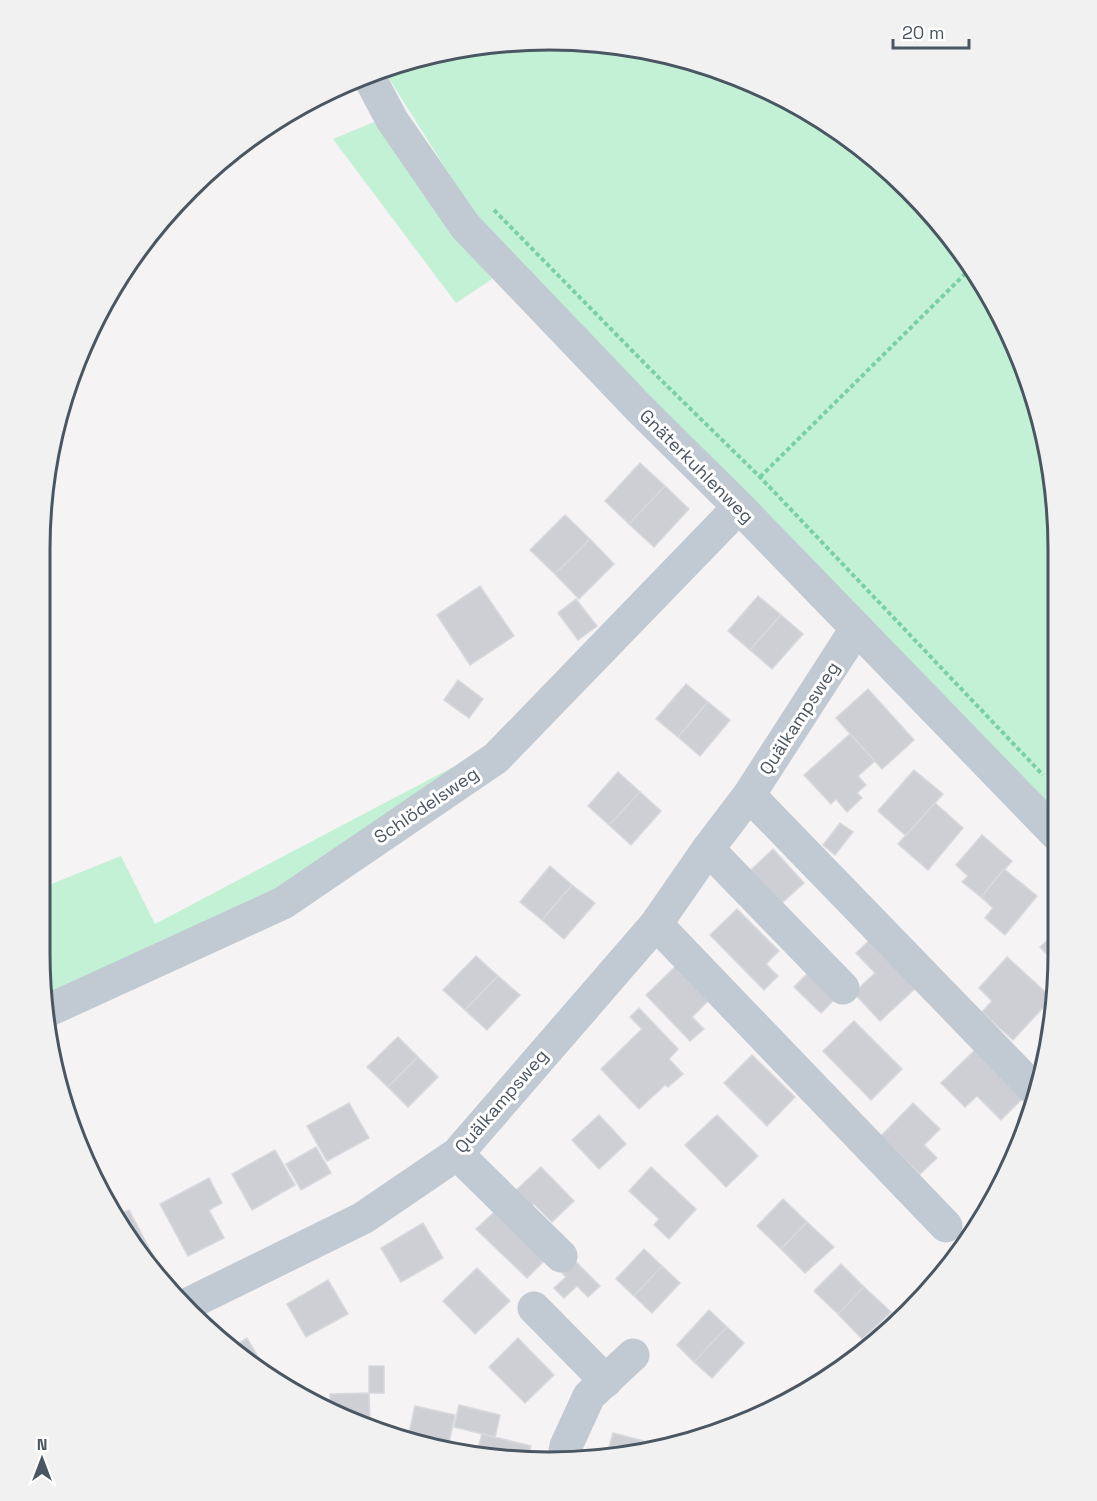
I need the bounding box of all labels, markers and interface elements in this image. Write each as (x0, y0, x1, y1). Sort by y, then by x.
scale bar (893, 12, 970, 50)
text: 20 m (902, 21, 945, 44)
street label: Gnäterkuhlenweg (635, 404, 759, 528)
street label: Quälkampsweg (754, 657, 844, 779)
street label: Schlödelsweg (369, 762, 483, 848)
street label: Quälkampsweg (450, 1044, 552, 1158)
north arrow (12, 1429, 72, 1489)
text: N (37, 1434, 47, 1455)

